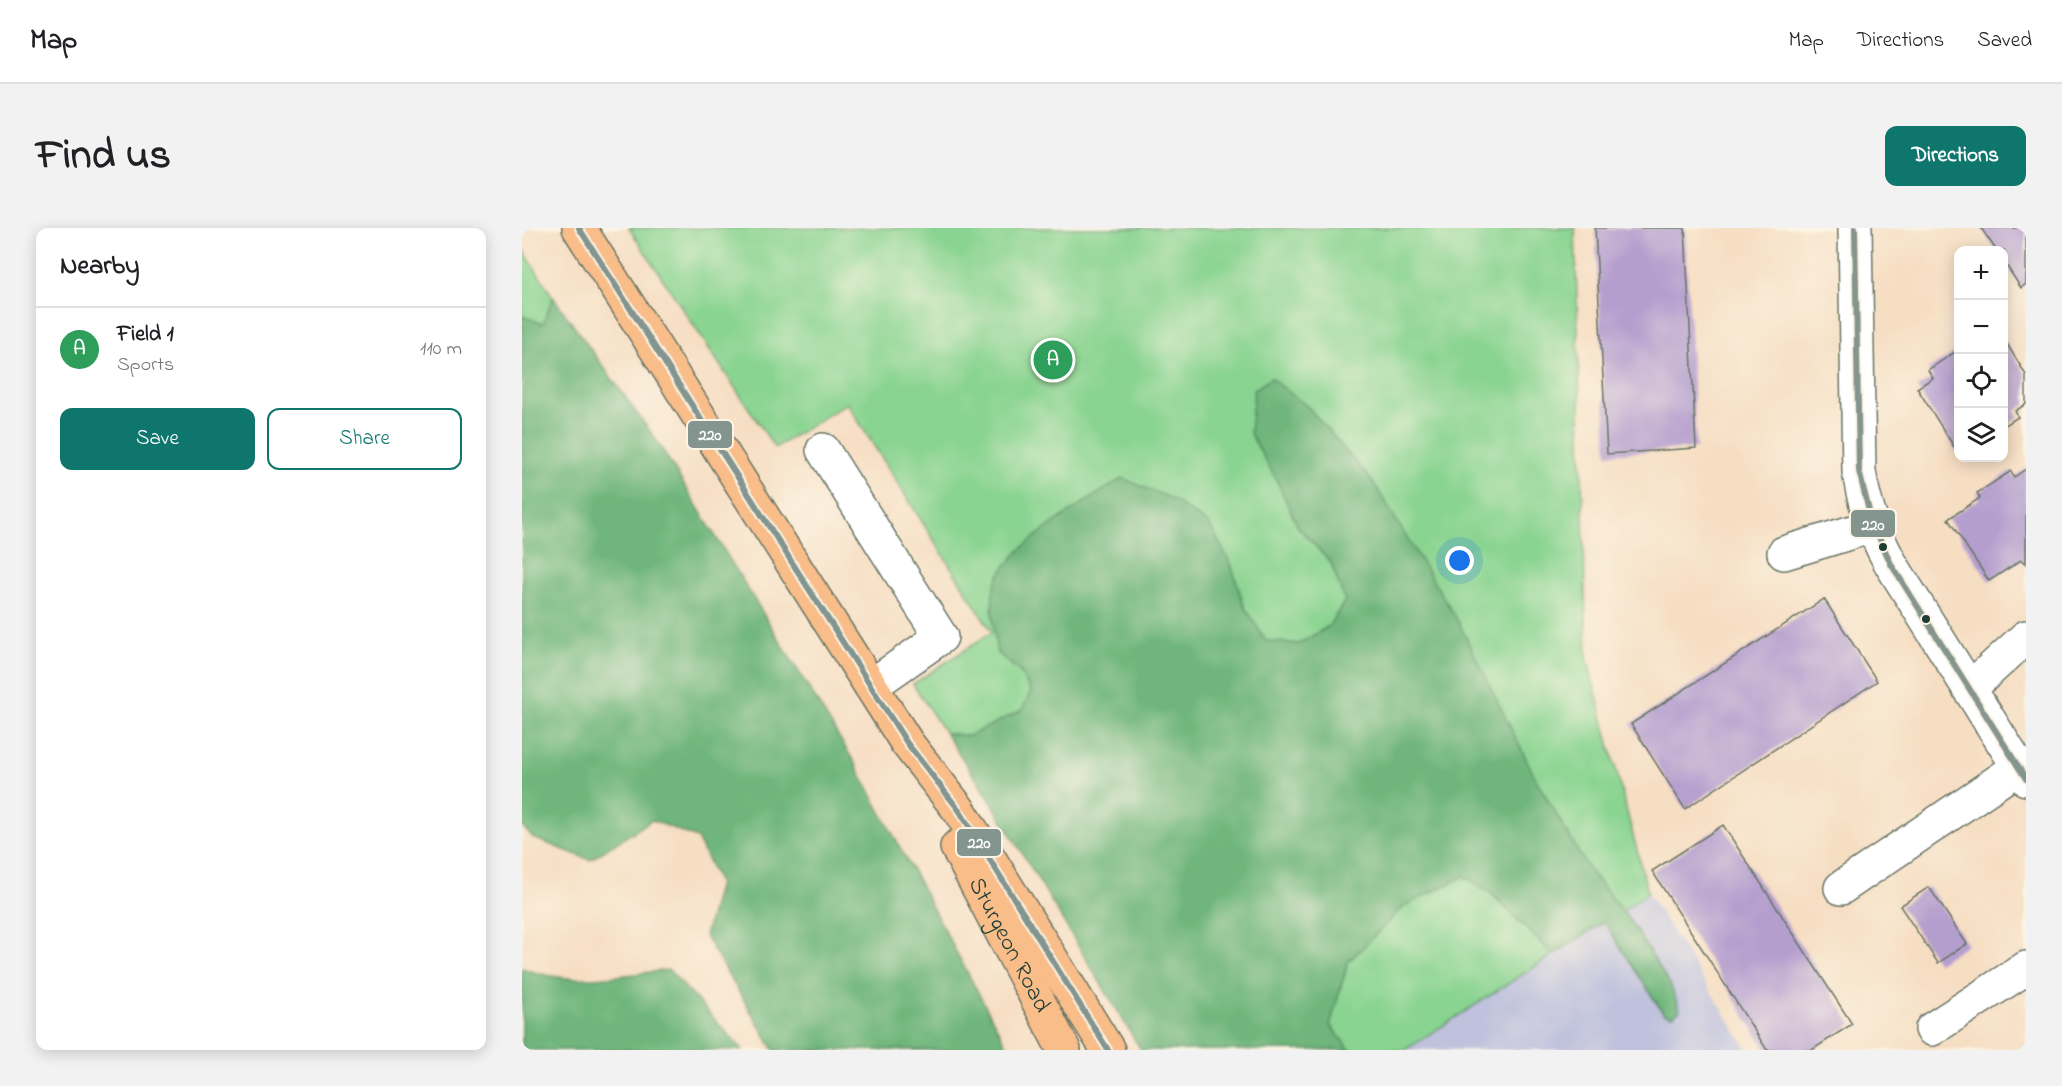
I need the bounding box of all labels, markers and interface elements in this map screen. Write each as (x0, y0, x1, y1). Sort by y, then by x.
text: Map (30, 21, 77, 62)
text: Map (1788, 26, 1824, 56)
text: Directions (1857, 26, 1944, 56)
text: Saved (1977, 26, 2032, 56)
text: Find us (36, 126, 171, 187)
button: Directions (1885, 126, 2026, 186)
map controls (1954, 246, 2008, 462)
button: + (1954, 246, 2008, 300)
text: Nearby (60, 248, 139, 286)
button: − (1954, 300, 2008, 354)
text: Field 1 (117, 319, 174, 351)
text: A (73, 335, 86, 364)
text: 110 m (420, 335, 462, 364)
pin: A (1034, 338, 1072, 382)
text: Sports (117, 351, 174, 380)
button: locate (1954, 354, 2008, 408)
button: Save (60, 408, 255, 470)
button: Share (267, 408, 462, 470)
button: layers (1954, 408, 2008, 462)
line badge: 220 (687, 420, 733, 449)
text: 220 (698, 424, 721, 448)
line badge: 220 (1850, 509, 1896, 538)
text: 220 (1861, 514, 1884, 538)
unlabelled marker (1877, 541, 1889, 553)
your location (1445, 546, 1474, 575)
unlabelled marker (1920, 613, 1932, 625)
line badge: 220 (956, 828, 1002, 857)
text: 220 (967, 832, 990, 856)
street label: Sturgeon Road (959, 871, 1059, 1020)

